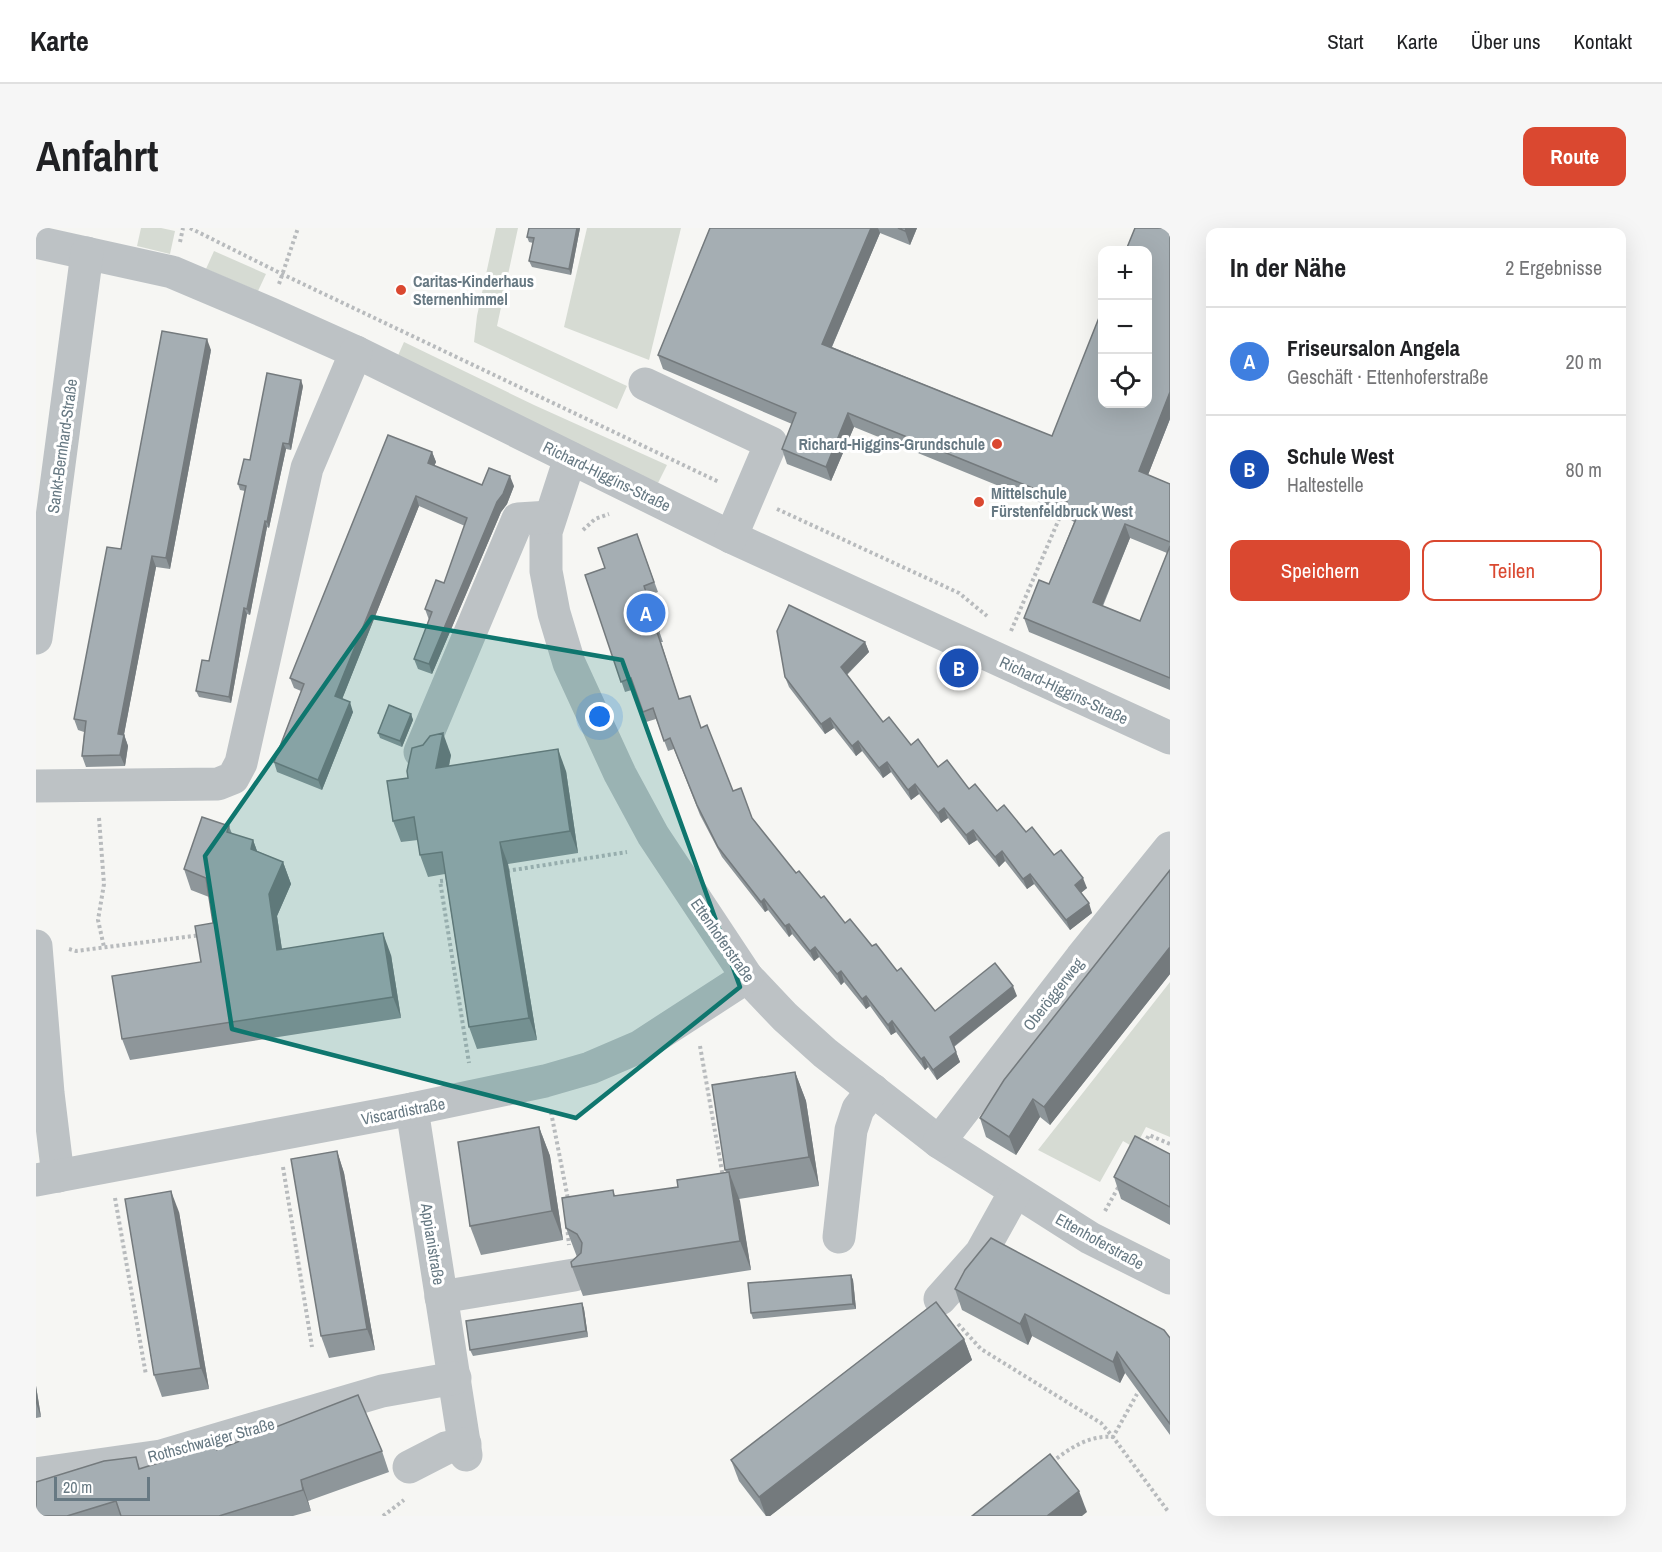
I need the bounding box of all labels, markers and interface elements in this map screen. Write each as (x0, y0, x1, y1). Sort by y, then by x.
text: Karte (30, 22, 89, 60)
text: Start (1327, 27, 1364, 56)
text: Karte (1397, 27, 1438, 56)
text: Über uns (1471, 27, 1541, 56)
text: Kontakt (1574, 27, 1632, 56)
button: Route (1523, 127, 1626, 186)
text: Anfahrt (36, 128, 158, 184)
map controls (1098, 246, 1152, 408)
button: + (1098, 246, 1152, 300)
text: In der Nähe (1230, 250, 1346, 285)
text: 2 Ergebnisse (1505, 254, 1602, 281)
place label: Caritas-Kinderhaus Sternenhimmel (413, 270, 534, 310)
marker: Caritas-Kinderhaus Sternenhimmel (394, 283, 408, 297)
button: − (1098, 300, 1152, 354)
text: Friseursalon Angela (1287, 333, 1460, 363)
text: A (1244, 348, 1255, 375)
text: 20 m (1566, 348, 1602, 375)
button: locate (1098, 354, 1152, 408)
text: Geschäft · Ettenhoferstraße (1287, 363, 1488, 390)
street label: Sankt-Bernhard-Straße (42, 377, 82, 515)
place label: Richard-Higgins-Grundschule (798, 433, 985, 455)
street label: Richard-Higgins-Straße (540, 436, 674, 516)
marker: Richard-Higgins-Grundschule (990, 437, 1004, 451)
text: Schule West (1287, 441, 1394, 471)
text: B (1244, 456, 1255, 483)
text: 80 m (1566, 456, 1602, 483)
text: Haltestelle (1287, 471, 1364, 498)
place label: Mittelschule Fürstenfeldbruck West (991, 482, 1134, 522)
marker: Mittelschule Fürstenfeldbruck West (972, 495, 986, 509)
button: Speichern (1230, 540, 1410, 601)
button: Teilen (1422, 540, 1602, 601)
pin: A (626, 590, 666, 636)
pin: B (940, 646, 978, 690)
street label: Richard-Higgins-Straße (996, 651, 1132, 729)
your location (585, 702, 614, 731)
street label: Ettenhoferstraße (686, 894, 760, 986)
street label: Oberöggerweg (1018, 952, 1089, 1035)
street label: Viscardistraße (359, 1092, 447, 1130)
street label: Appianistraße (416, 1201, 450, 1286)
street label: Ettenhoferstraße (1052, 1208, 1148, 1274)
street label: Rothschwaiger Straße (145, 1412, 277, 1468)
scale bar (54, 1474, 150, 1502)
text: 20 m (63, 1476, 92, 1498)

